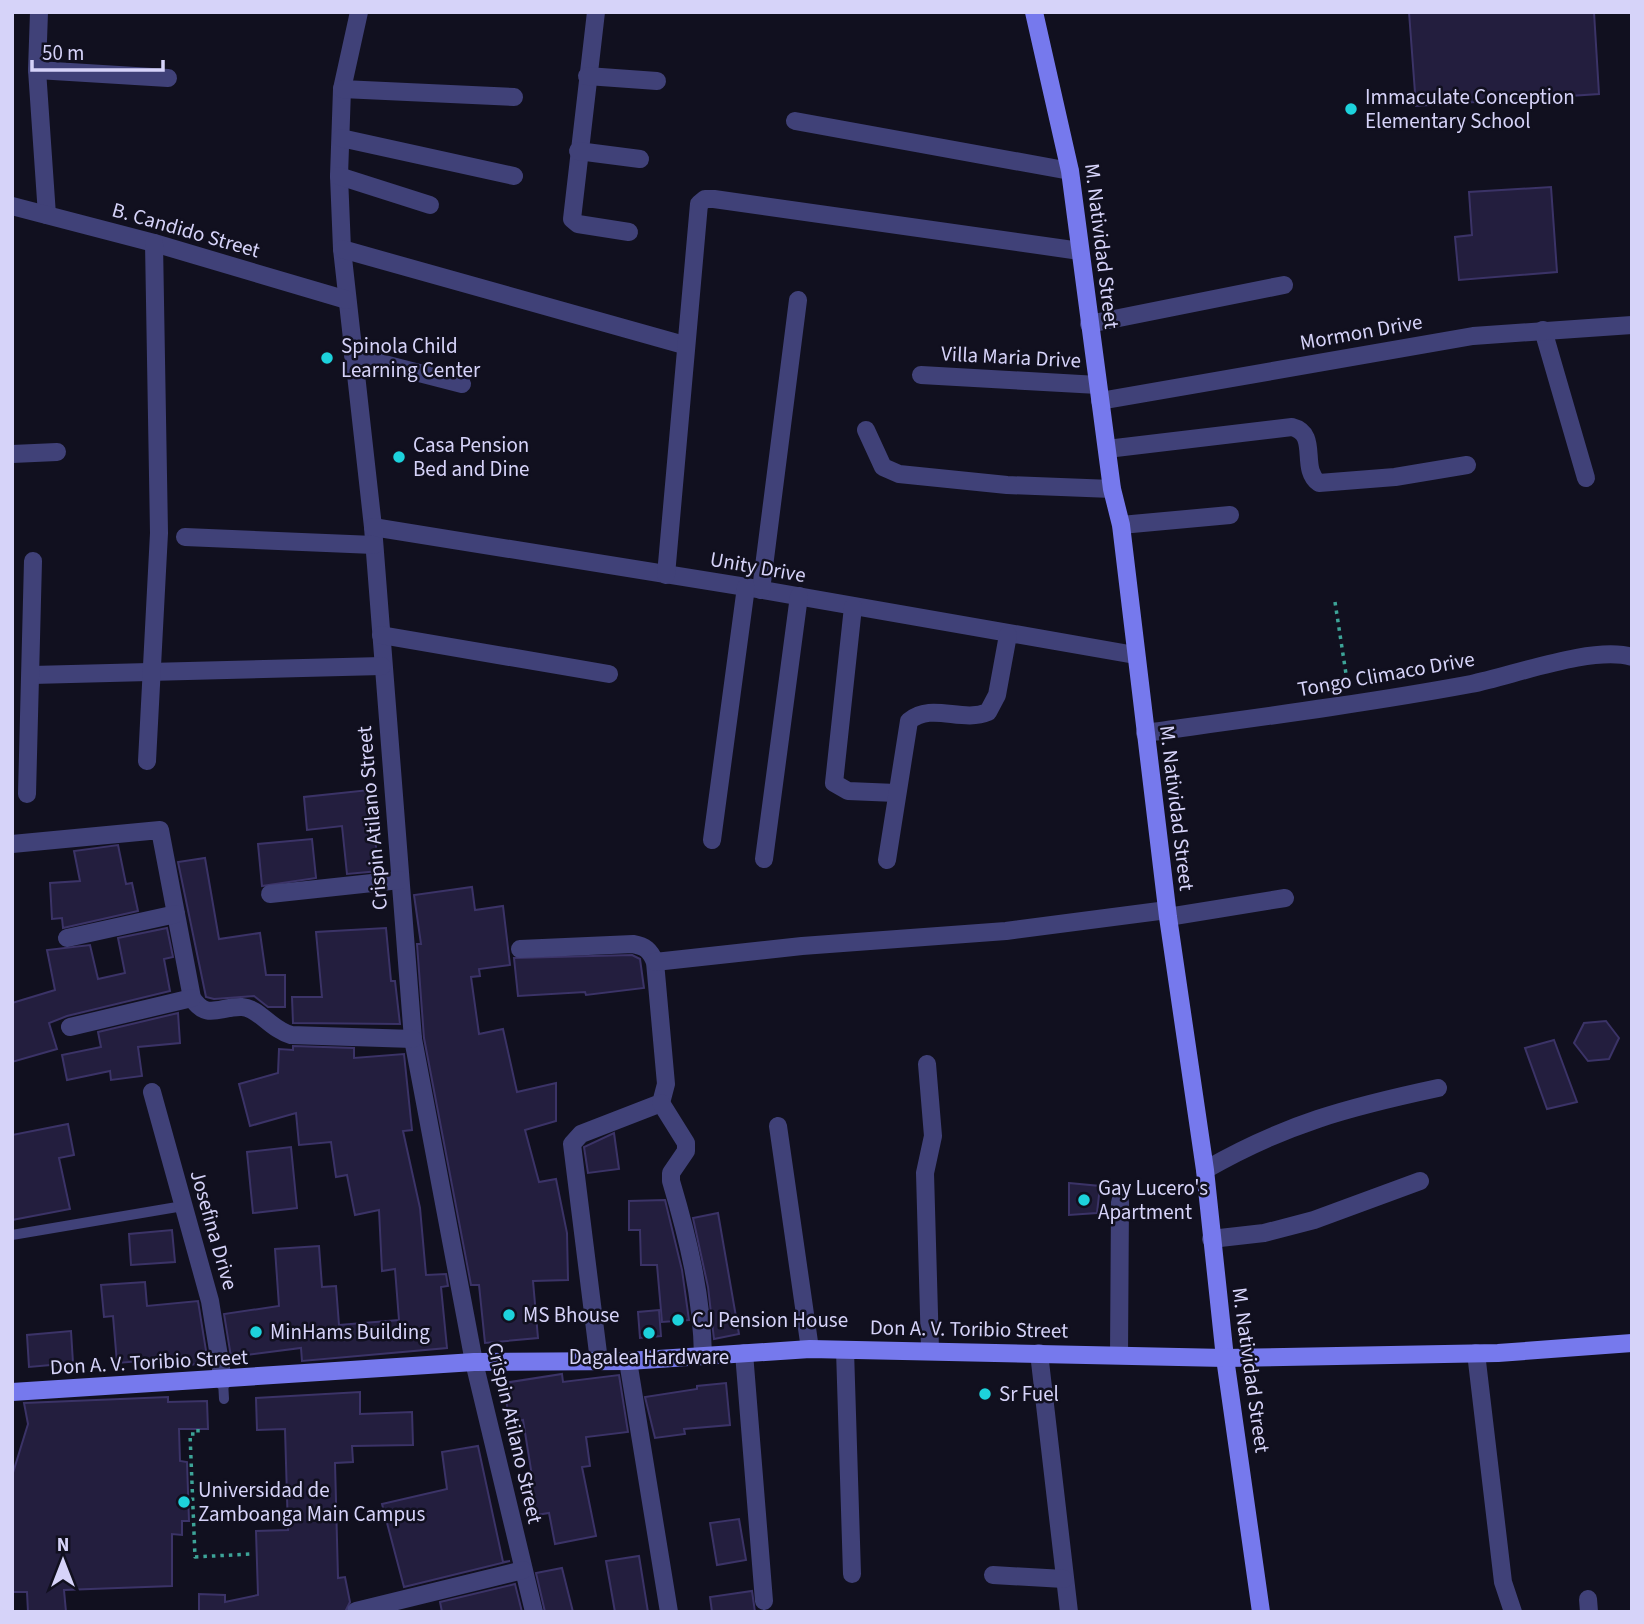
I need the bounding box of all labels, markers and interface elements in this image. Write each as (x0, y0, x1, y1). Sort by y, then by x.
scale bar (32, 28, 163, 72)
text: 50 m (42, 38, 84, 68)
place label: Immaculate Conception Elementary School (1365, 82, 1575, 136)
marker: Immaculate Conception Elementary School (1343, 101, 1359, 117)
street label: M. Natividad Street (1077, 162, 1127, 330)
street label: B. Candido Street (109, 195, 263, 265)
street label: Mormon Drive (1297, 306, 1425, 358)
place label: Spinola Child Learning Center (341, 331, 481, 385)
street label: Villa Maria Drive (940, 338, 1082, 376)
marker: Spinola Child Learning Center (319, 350, 335, 366)
place label: Casa Pension Bed and Dine (413, 430, 530, 484)
marker: Casa Pension Bed and Dine (391, 449, 407, 465)
street label: Unity Drive (708, 544, 808, 590)
street label: Tongo Climaco Drive (1295, 644, 1477, 704)
street label: M. Natividad Street (1152, 724, 1202, 892)
street label: Crispin Atilano Street (349, 725, 395, 911)
street label: Josefina Drive (183, 1166, 245, 1294)
place label: Gay Lucero's Apartment (1098, 1173, 1208, 1227)
marker: Gay Lucero's Apartment (1076, 1192, 1092, 1208)
street label: M. Natividad Street (1225, 1285, 1277, 1455)
place label: MS Bhouse (523, 1300, 619, 1330)
place label: CJ Pension House (692, 1305, 848, 1335)
marker: MS Bhouse (501, 1307, 517, 1323)
marker: CJ Pension House (670, 1312, 686, 1328)
street label: Don A. V. Toribio Street (870, 1312, 1068, 1346)
place label: MinHams Building (270, 1317, 430, 1347)
marker: MinHams Building (248, 1324, 264, 1340)
marker: Dagalea Hardware (641, 1325, 657, 1341)
street label: Crispin Atilano Street (480, 1340, 550, 1526)
street label: Don A. V. Toribio Street (49, 1342, 249, 1382)
place label: Dagalea Hardware (569, 1342, 729, 1372)
place label: Sr Fuel (999, 1379, 1059, 1409)
marker: Sr Fuel (977, 1386, 993, 1402)
place label: Universidad de Zamboanga Main Campus (198, 1475, 426, 1529)
marker: Universidad de Zamboanga Main Campus (176, 1494, 192, 1510)
north arrow (28, 1526, 98, 1596)
text: N (57, 1532, 69, 1559)

